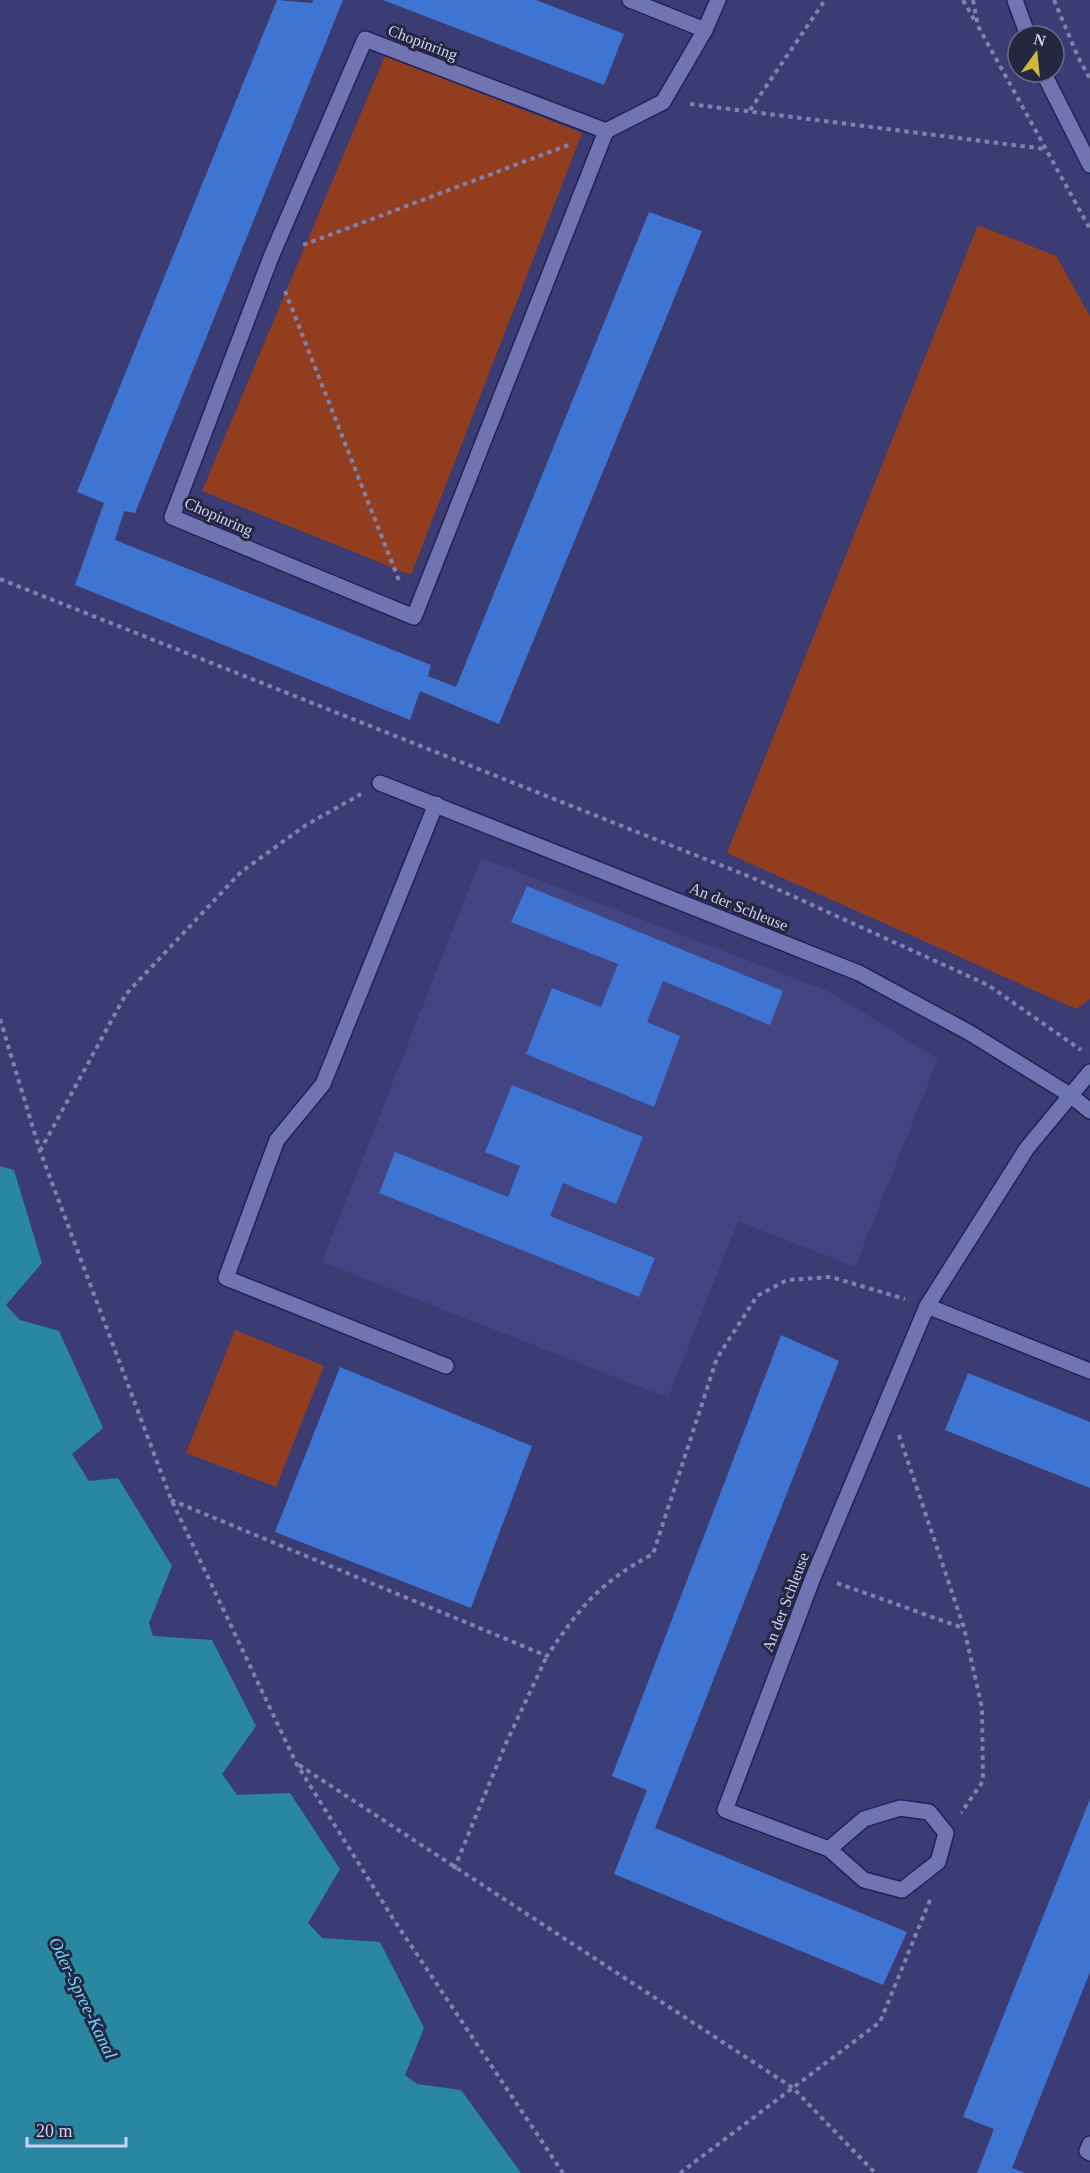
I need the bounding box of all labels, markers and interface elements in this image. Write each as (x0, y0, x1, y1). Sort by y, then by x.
street label: Chopinring (385, 21, 460, 64)
north arrow (1006, 24, 1066, 84)
text: N (1032, 30, 1048, 50)
street label: Chopinring (182, 494, 256, 540)
street label: An der Schleuse (687, 879, 791, 934)
street label: An der Schleuse (759, 1550, 812, 1654)
water label: Oder-Spree-Kanal (45, 1934, 121, 2062)
scale bar (27, 2110, 126, 2148)
text: 20 m (36, 2121, 73, 2141)

